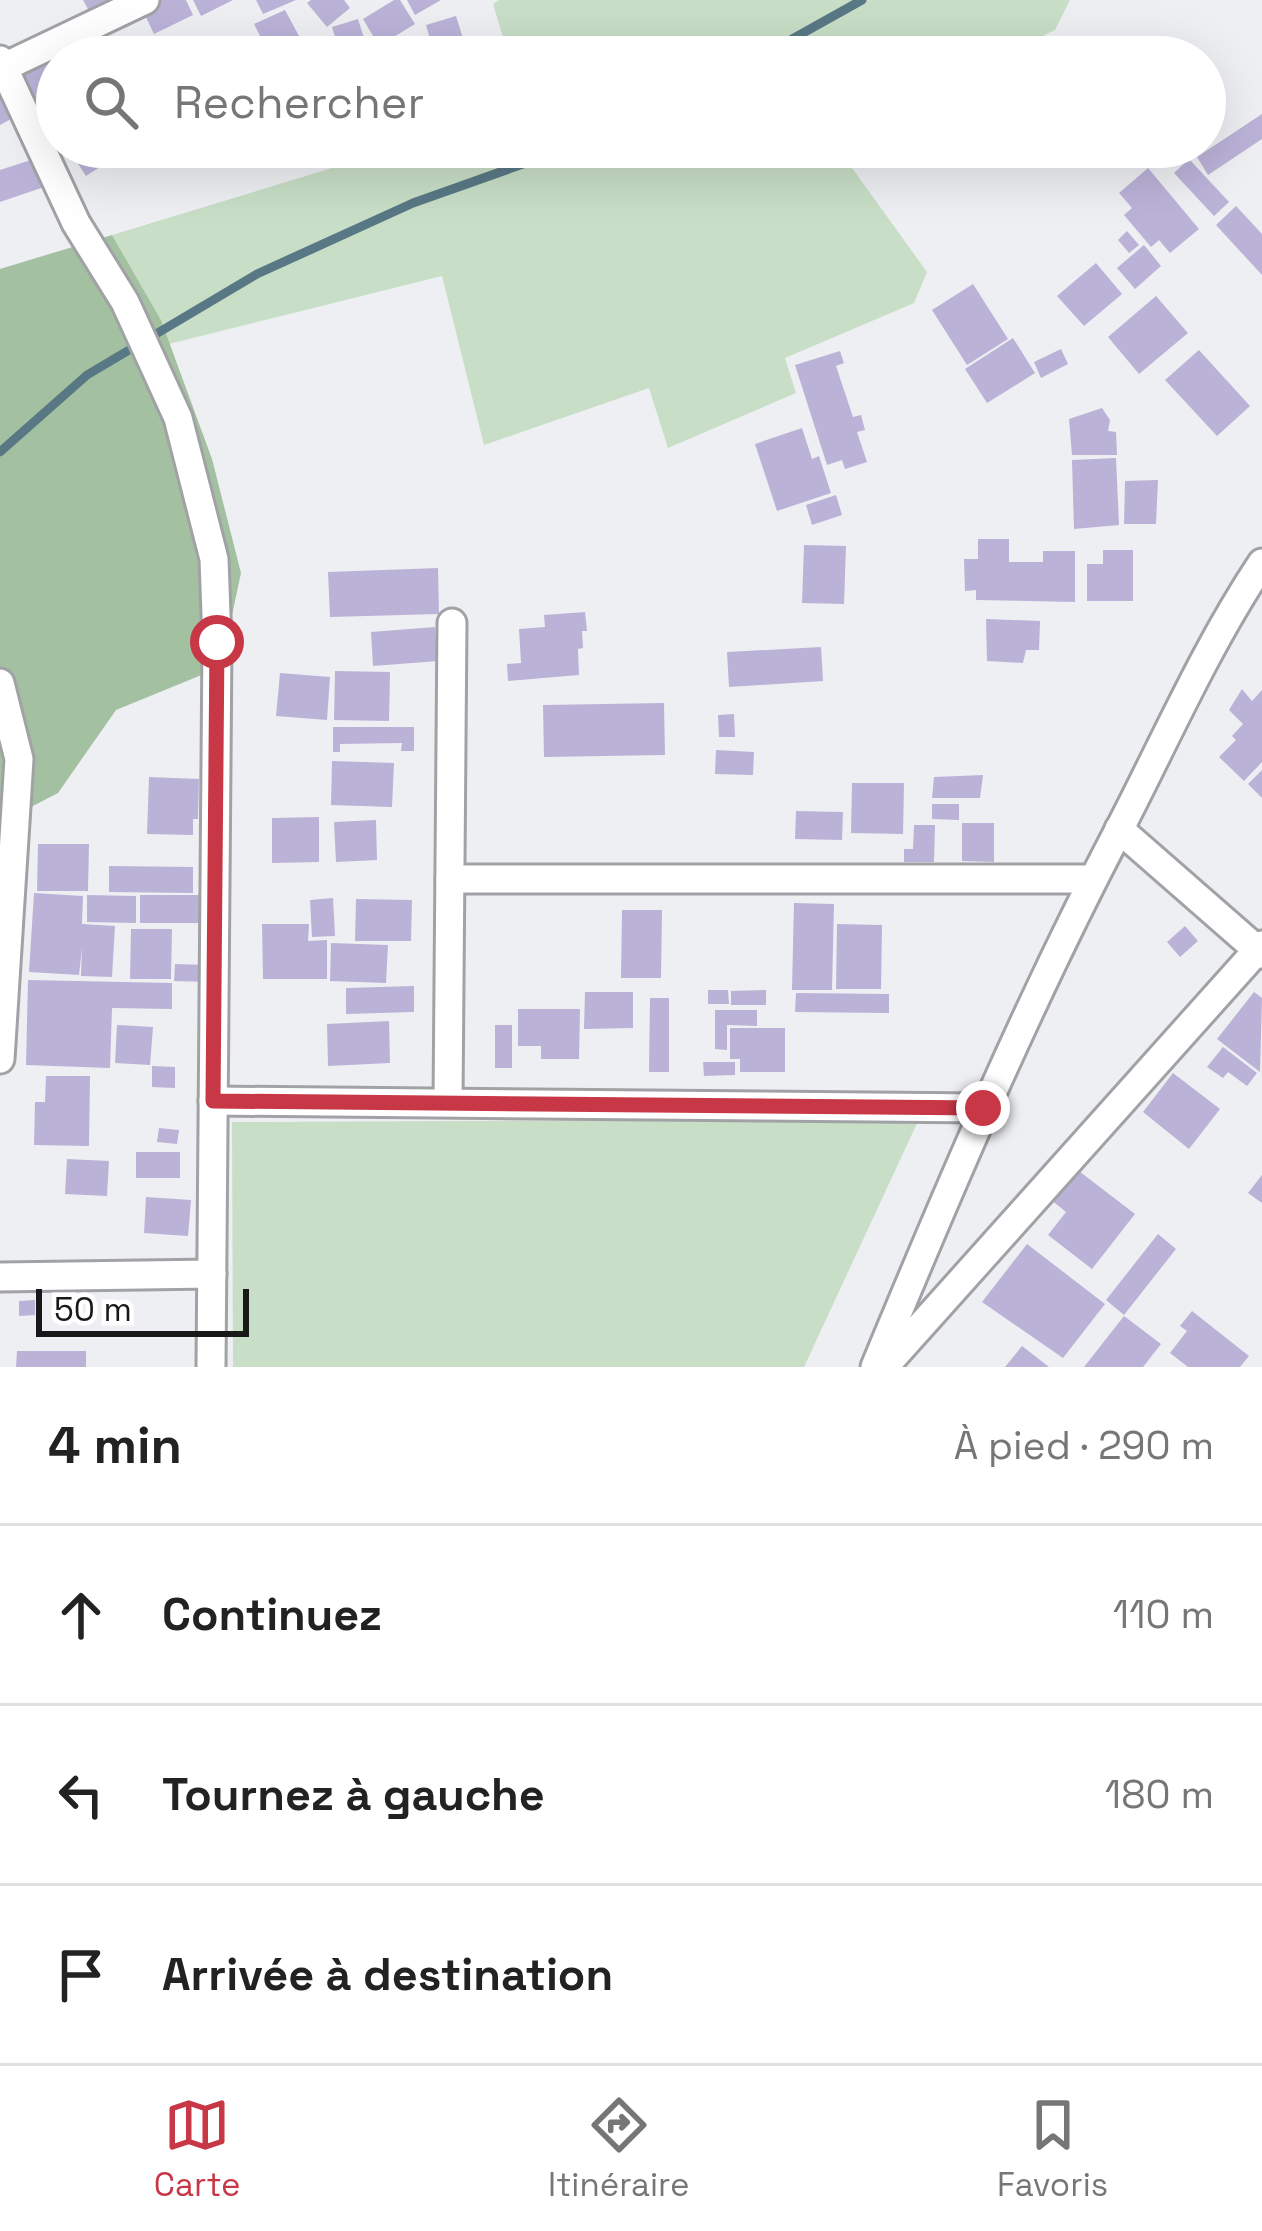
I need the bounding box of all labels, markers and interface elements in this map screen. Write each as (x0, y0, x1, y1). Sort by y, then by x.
search box (36, 36, 1226, 168)
icon: search (78, 69, 144, 135)
text: Rechercher (174, 74, 424, 131)
route start (190, 615, 244, 669)
route end (956, 1081, 1010, 1135)
scale bar (36, 1283, 249, 1336)
text: 50 m (54, 1289, 132, 1331)
text: 4 min (48, 1413, 182, 1478)
text: À pied · 290 m (954, 1421, 1214, 1470)
icon: ahead (48, 1582, 114, 1648)
text: Continuez (162, 1586, 382, 1643)
text: 110 m (1113, 1590, 1214, 1639)
icon: left (48, 1762, 114, 1828)
text: Tournez à gauche (162, 1766, 545, 1823)
text: 180 m (1105, 1770, 1214, 1819)
icon: arrive (48, 1942, 114, 2008)
text: Arrivée à destination (162, 1946, 613, 2003)
tab: Carte (154, 2092, 241, 2206)
tab: Itinéraire (548, 2092, 690, 2206)
tab: Favoris (997, 2092, 1108, 2206)

